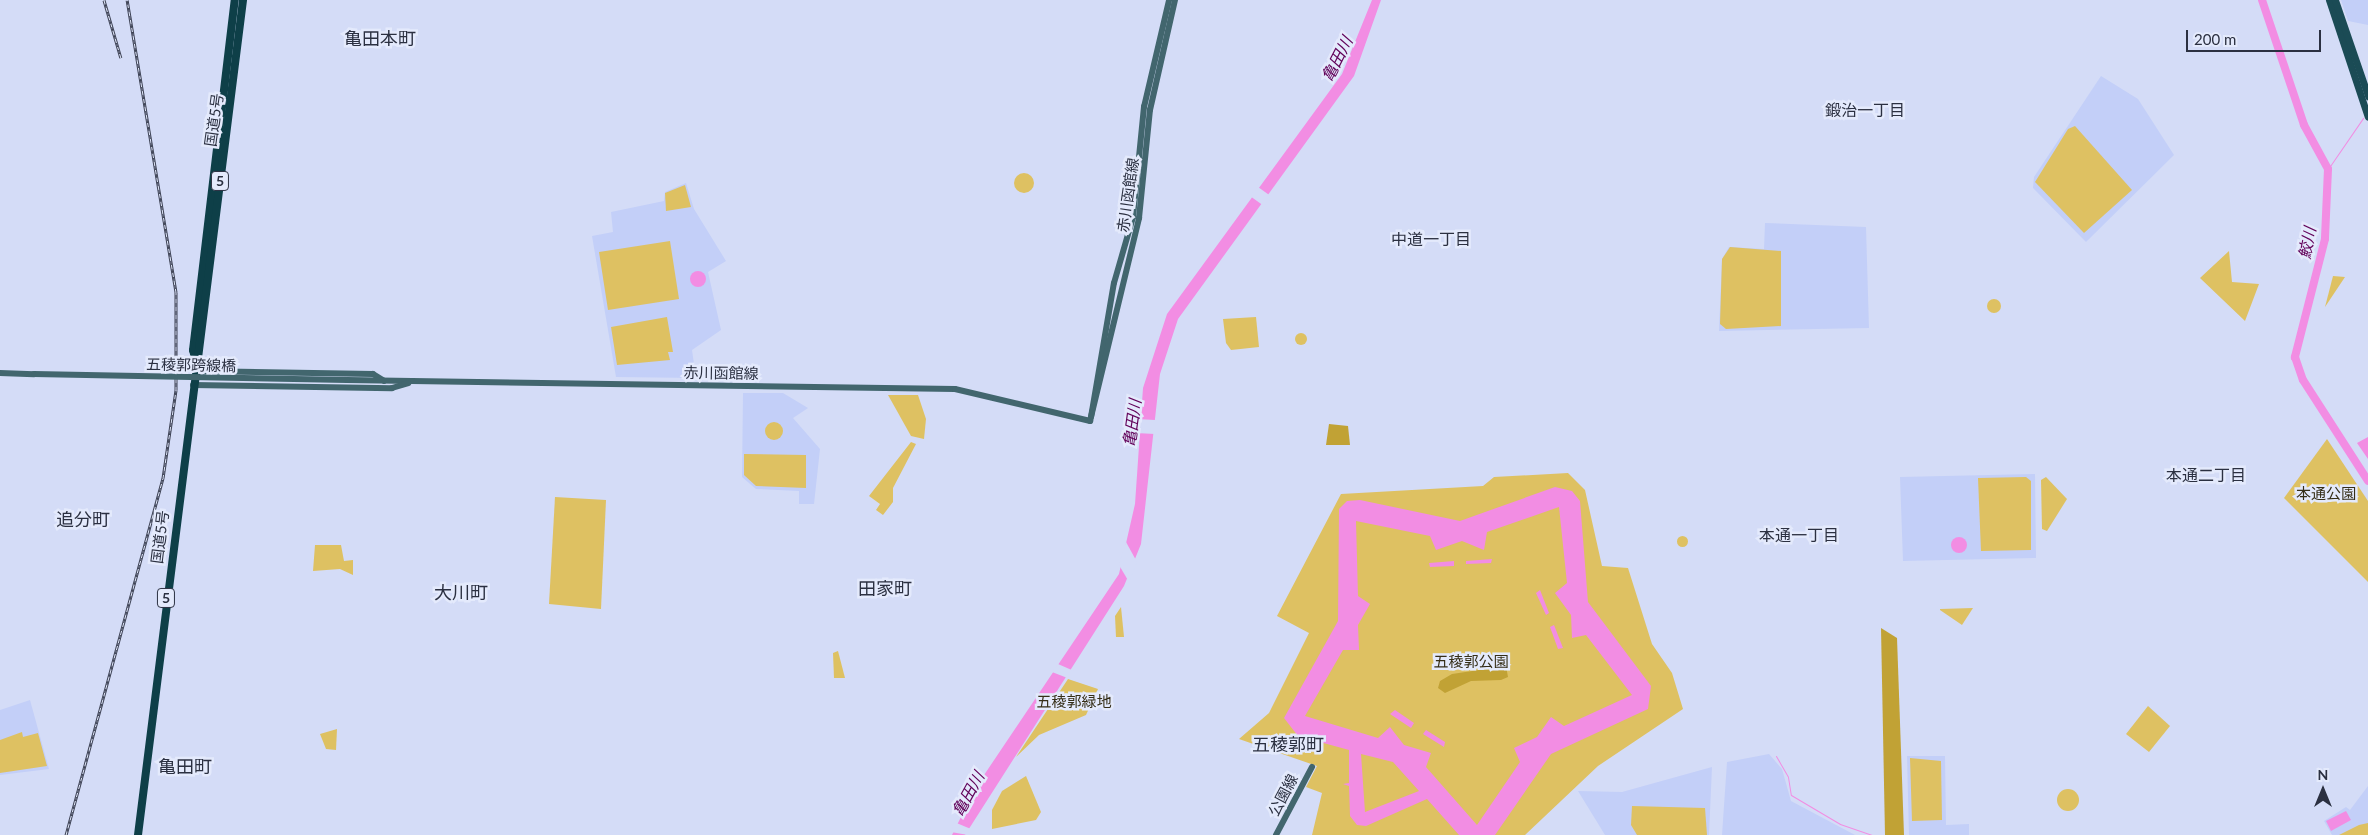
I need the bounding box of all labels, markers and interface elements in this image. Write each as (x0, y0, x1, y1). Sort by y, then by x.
scale bar (2188, 20, 2323, 52)
district label: 亀田本町 (344, 27, 416, 49)
text: 200 m (2194, 30, 2236, 48)
water label: 亀田川 (1318, 33, 1356, 85)
street label: 国道5号 (201, 92, 227, 148)
district label: 鍛治一丁目 (1825, 100, 1905, 120)
street label: 赤川函館線 (1114, 157, 1142, 233)
road number: 5 (210, 170, 230, 192)
water label: 鮫川 (2295, 225, 2319, 261)
district label: 中道一丁目 (1391, 229, 1471, 249)
street label: 五稜郭跨線橋 (146, 355, 236, 375)
street label: 赤川函館線 (683, 363, 759, 383)
water label: 亀田川 (1119, 398, 1145, 448)
district label: 本通二丁目 (2166, 465, 2246, 485)
park label: 本通公園 (2296, 485, 2356, 503)
district label: 追分町 (56, 508, 110, 530)
street label: 国道5号 (148, 509, 172, 565)
district label: 本通一丁目 (1759, 525, 1839, 545)
district label: 田家町 (858, 577, 912, 599)
district label: 大川町 (434, 581, 488, 603)
road number: 5 (156, 586, 176, 610)
park label: 五稜郭公園 (1434, 653, 1508, 671)
park label: 五稜郭緑地 (1037, 693, 1111, 711)
district label: 五稜郭町 (1252, 733, 1324, 755)
district label: 亀田町 (158, 755, 212, 777)
north arrow (2298, 765, 2348, 815)
text: N (2318, 766, 2328, 783)
water label: 亀田川 (948, 768, 988, 820)
street label: 公園線 (1264, 771, 1302, 819)

